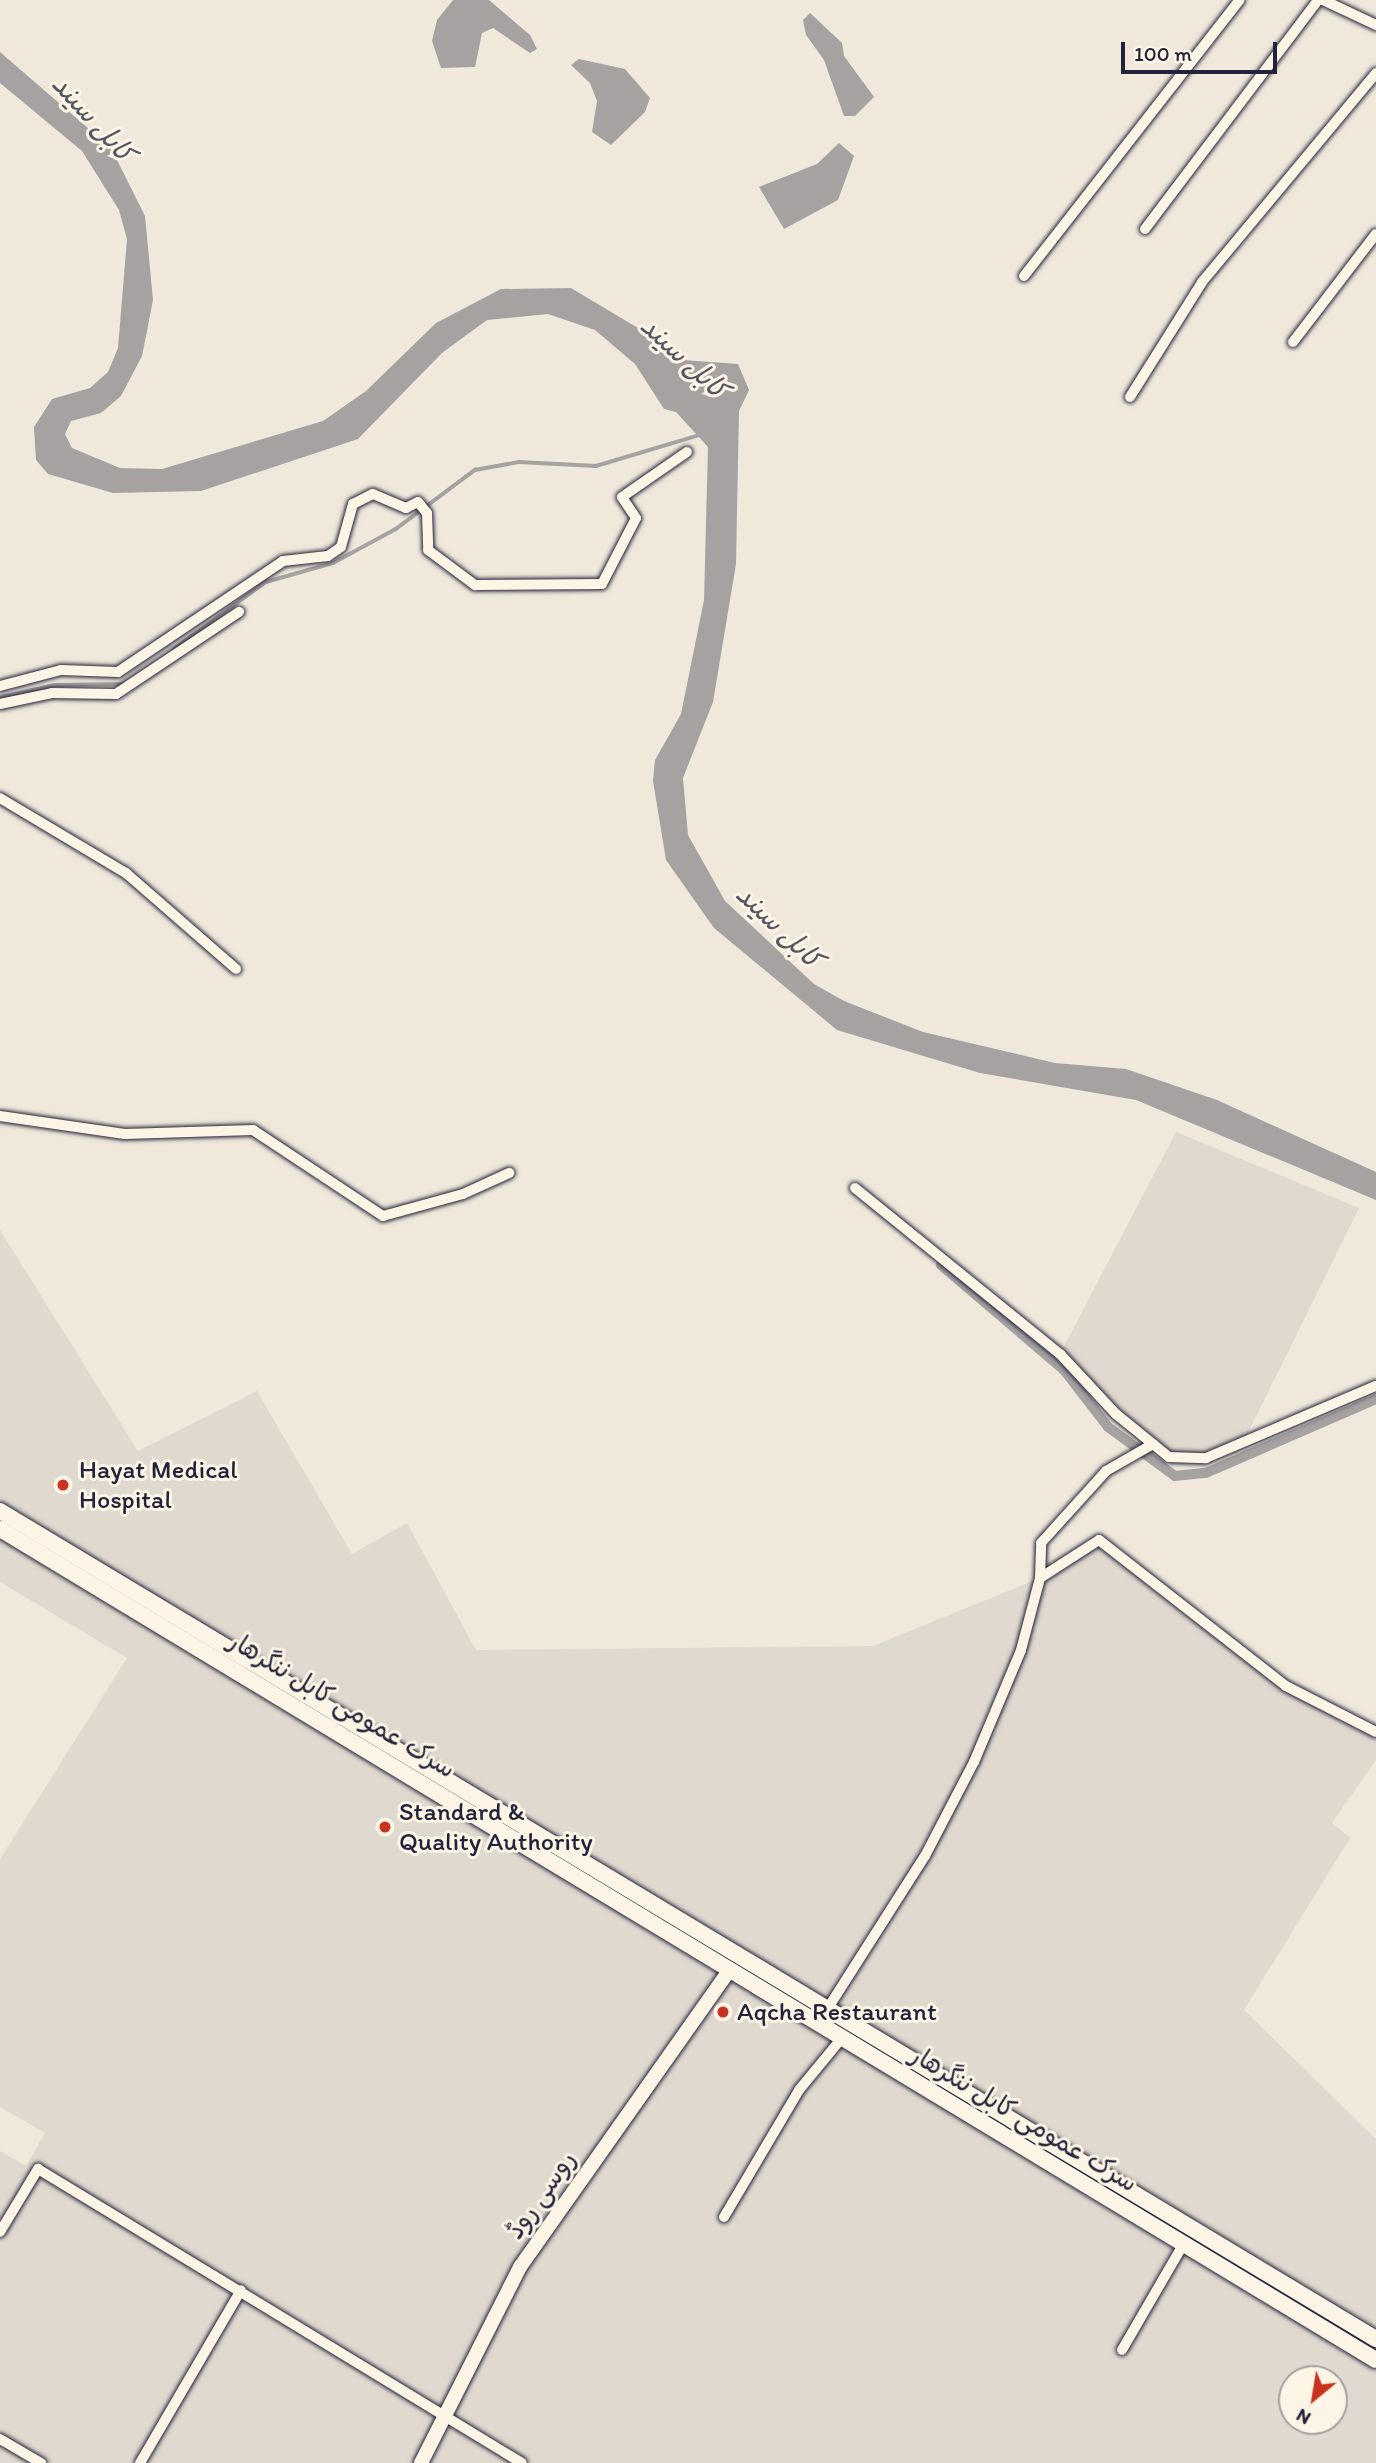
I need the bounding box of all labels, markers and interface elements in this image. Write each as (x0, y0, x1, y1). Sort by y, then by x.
scale bar (1124, 28, 1280, 72)
text: 100 m (1134, 41, 1192, 66)
water label: کابل سيند (46, 67, 142, 169)
water label: کابل سيند (634, 308, 736, 406)
water label: کابل سيند (730, 877, 830, 975)
place label: Hayat Medical Hospital (79, 1454, 237, 1516)
marker: Hayat Medical Hospital (53, 1475, 73, 1495)
street label: سرک عمومی کابل ننگرهار (223, 1625, 461, 1785)
place label: Standard & Quality Authority (399, 1796, 593, 1857)
marker: Standard & Quality Authority (377, 1819, 393, 1835)
place label: Aqcha Restaurant (737, 1996, 937, 2028)
marker: Aqcha Restaurant (715, 2004, 731, 2020)
street label: سرک عمومی کابل ننگرهار (905, 2039, 1143, 2199)
street label: روسی روڈ (499, 2145, 583, 2245)
north arrow (1278, 2365, 1348, 2435)
text: N (1292, 2404, 1315, 2430)

